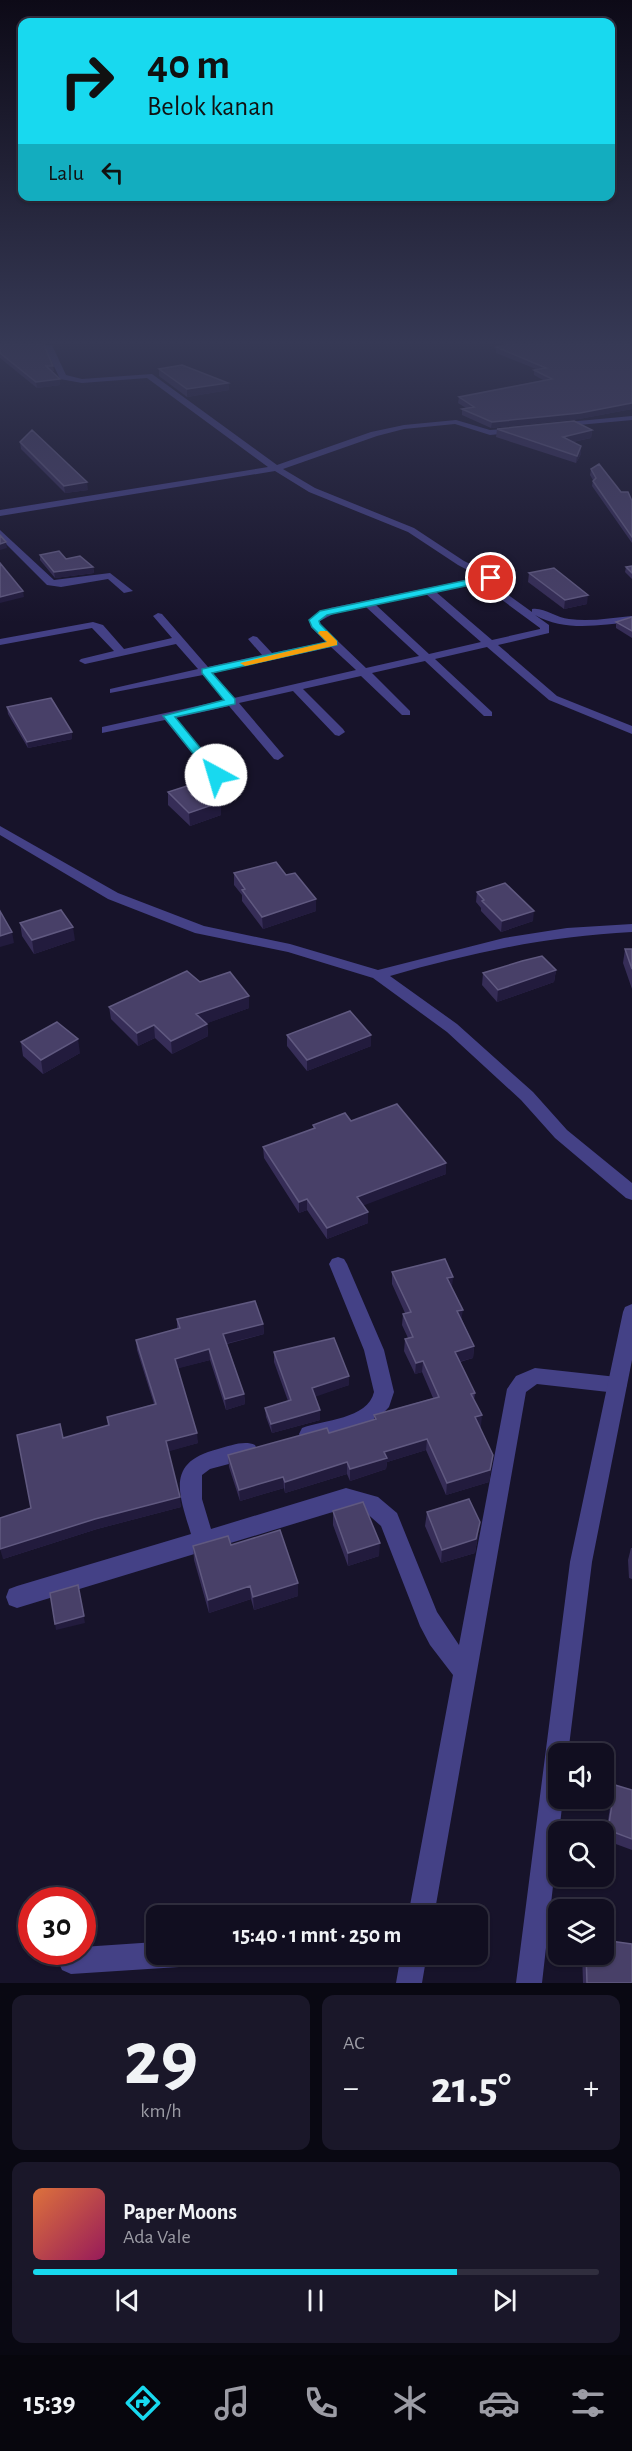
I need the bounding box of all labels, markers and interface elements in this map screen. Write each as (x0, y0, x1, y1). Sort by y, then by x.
icon: right (48, 42, 126, 120)
text: 40 m (147, 44, 230, 86)
text: Belok kanan (147, 93, 274, 120)
icon: left (96, 156, 129, 189)
text: Lalu (48, 162, 84, 184)
pin (465, 552, 516, 603)
icon: arrive (474, 561, 507, 594)
position arrow (184, 743, 248, 807)
map controls (548, 1743, 614, 1965)
button: sound (548, 1743, 614, 1809)
button: search (548, 1821, 614, 1887)
speed limit sign: 30 (18, 1887, 96, 1965)
button: layers (548, 1899, 614, 1965)
text: 15:40 · 1 mnt · 250 m (233, 1924, 401, 1946)
text: 29 (124, 2021, 198, 2099)
text: AC (343, 2033, 365, 2053)
text: 21.5° (431, 2066, 511, 2111)
text: − (343, 2072, 359, 2105)
text: + (583, 2072, 599, 2105)
text: km/h (140, 2101, 182, 2121)
text: Paper Moons (123, 2201, 237, 2223)
text: Ada Vale (123, 2227, 191, 2247)
icon: previous (111, 2284, 144, 2317)
icon: pause (299, 2284, 332, 2317)
icon: next (488, 2284, 521, 2317)
icon: directions (122, 2382, 164, 2424)
icon: music (211, 2382, 253, 2424)
icon: phone (300, 2382, 342, 2424)
icon: climate (389, 2382, 431, 2424)
icon: car (478, 2382, 520, 2424)
icon: filters (567, 2382, 609, 2424)
text: 15:39 (23, 2389, 76, 2416)

